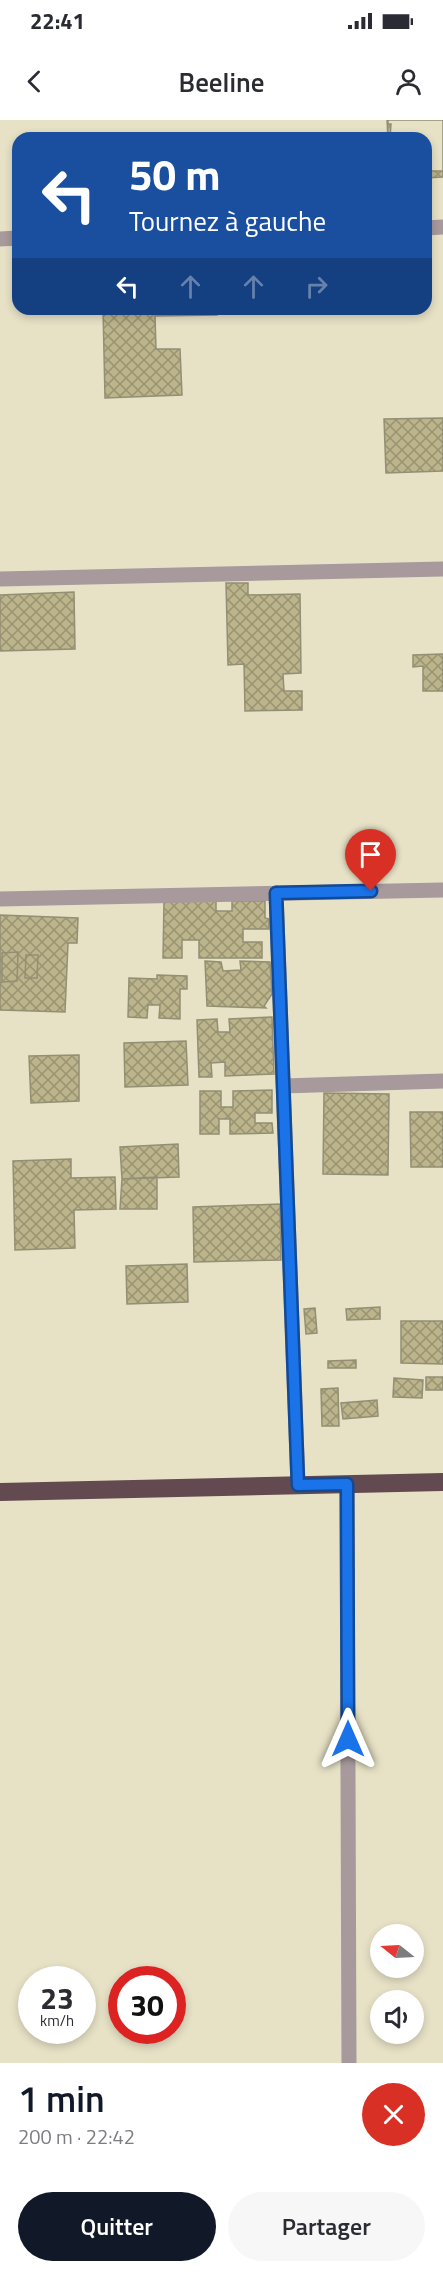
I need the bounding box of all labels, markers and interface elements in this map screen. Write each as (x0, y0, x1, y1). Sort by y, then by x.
text: 22:41 (30, 4, 85, 38)
text: Beeline (179, 61, 264, 102)
icon: back (18, 65, 51, 98)
icon: person (392, 65, 425, 98)
text: 50 m (129, 142, 221, 206)
icon: left (30, 156, 108, 234)
text: Tournez à gauche (129, 200, 326, 241)
icon: left (111, 270, 144, 303)
icon: ahead (174, 270, 207, 303)
icon: ahead (237, 270, 270, 303)
icon: right (300, 270, 333, 303)
pin (345, 829, 396, 891)
icon: arrive (354, 838, 387, 871)
position arrow (316, 1707, 380, 1771)
north arrow (370, 1924, 424, 1978)
map controls (370, 1924, 424, 2044)
speed limit sign: 30 (108, 1966, 186, 2044)
text: 23 (40, 1975, 74, 2021)
button: sound (370, 1990, 424, 2044)
text: km/h (40, 2009, 74, 2032)
text: 1 min (18, 2071, 105, 2126)
button: close (362, 2083, 425, 2146)
text: 200 m · 22:42 (18, 2121, 135, 2152)
button: Quitter (18, 2192, 216, 2261)
button: Partager (228, 2192, 425, 2261)

